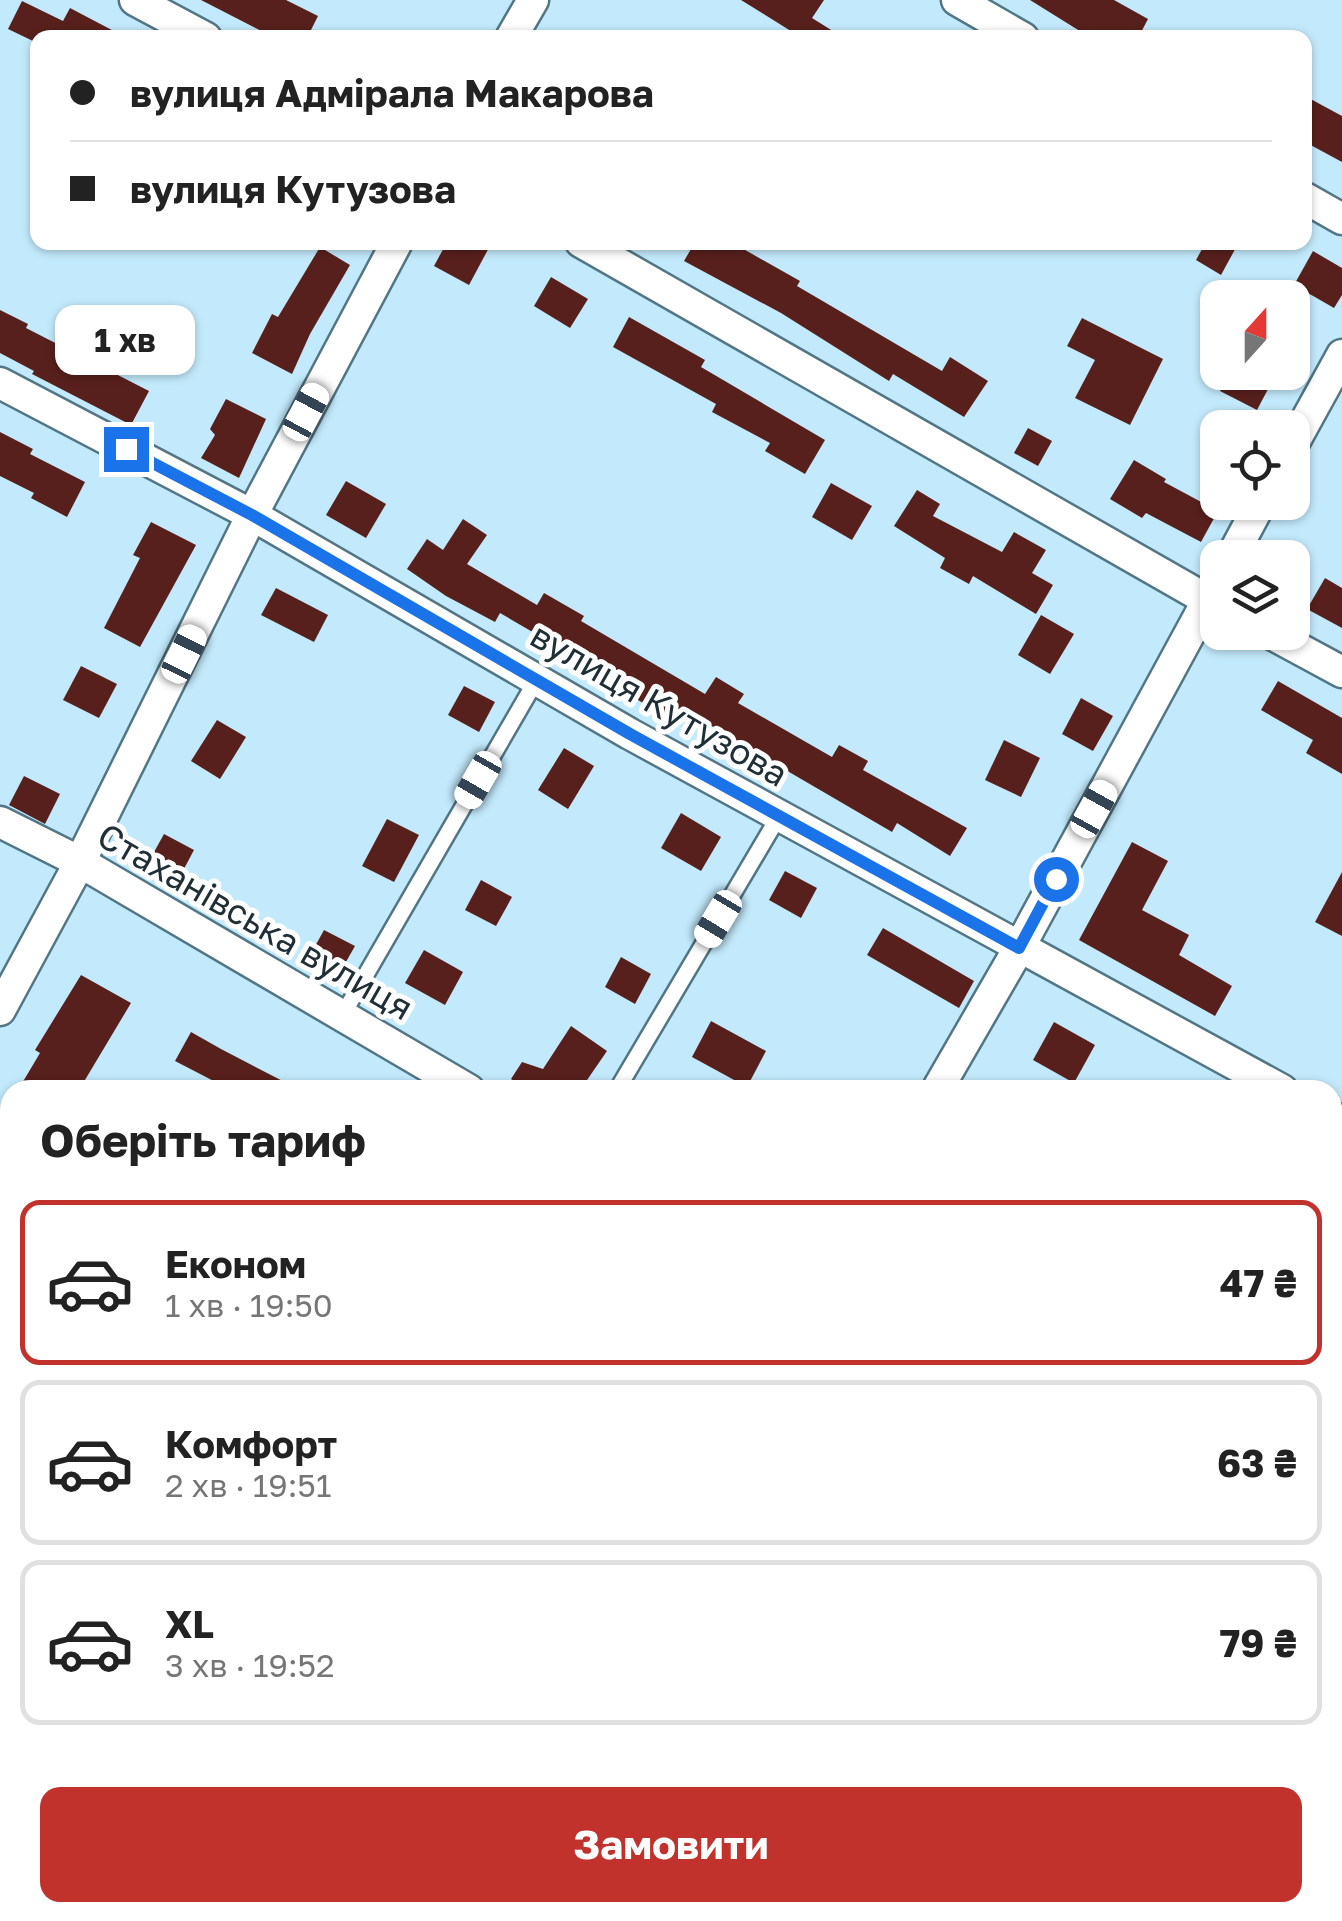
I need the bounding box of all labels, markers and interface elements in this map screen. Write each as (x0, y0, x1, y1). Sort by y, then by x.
text: вулиця Адмірала Макарова (130, 70, 654, 115)
text: вулиця Кутузова (130, 166, 456, 211)
north arrow (1200, 280, 1310, 390)
map controls (1200, 280, 1310, 650)
callout: 1 хв (56, 304, 196, 374)
text: 1 хв (94, 321, 156, 359)
car (279, 378, 333, 446)
button: locate (1200, 410, 1310, 520)
route end (104, 427, 149, 472)
button: layers (1200, 540, 1310, 650)
street label: вулиця Кутузова (524, 614, 795, 795)
car (157, 620, 211, 688)
car (450, 747, 506, 813)
car (1066, 775, 1122, 843)
street label: Стаханівська вулиця (91, 814, 420, 1029)
route start (1034, 857, 1079, 902)
car (690, 886, 746, 952)
text: Оберіть тариф (40, 1113, 366, 1167)
icon: car (45, 1238, 135, 1328)
text: Економ (165, 1241, 306, 1286)
text: 47 ₴ (1220, 1260, 1297, 1305)
text: 1 хв · 19:50 (165, 1286, 333, 1324)
icon: car (45, 1418, 135, 1508)
text: Комфорт (165, 1421, 337, 1466)
text: 63 ₴ (1217, 1440, 1297, 1485)
text: 2 хв · 19:51 (165, 1466, 331, 1504)
icon: car (45, 1598, 135, 1688)
text: XL (165, 1601, 214, 1646)
text: 79 ₴ (1219, 1620, 1297, 1665)
text: 3 хв · 19:52 (165, 1646, 335, 1684)
button: Замовити (40, 1787, 1302, 1902)

